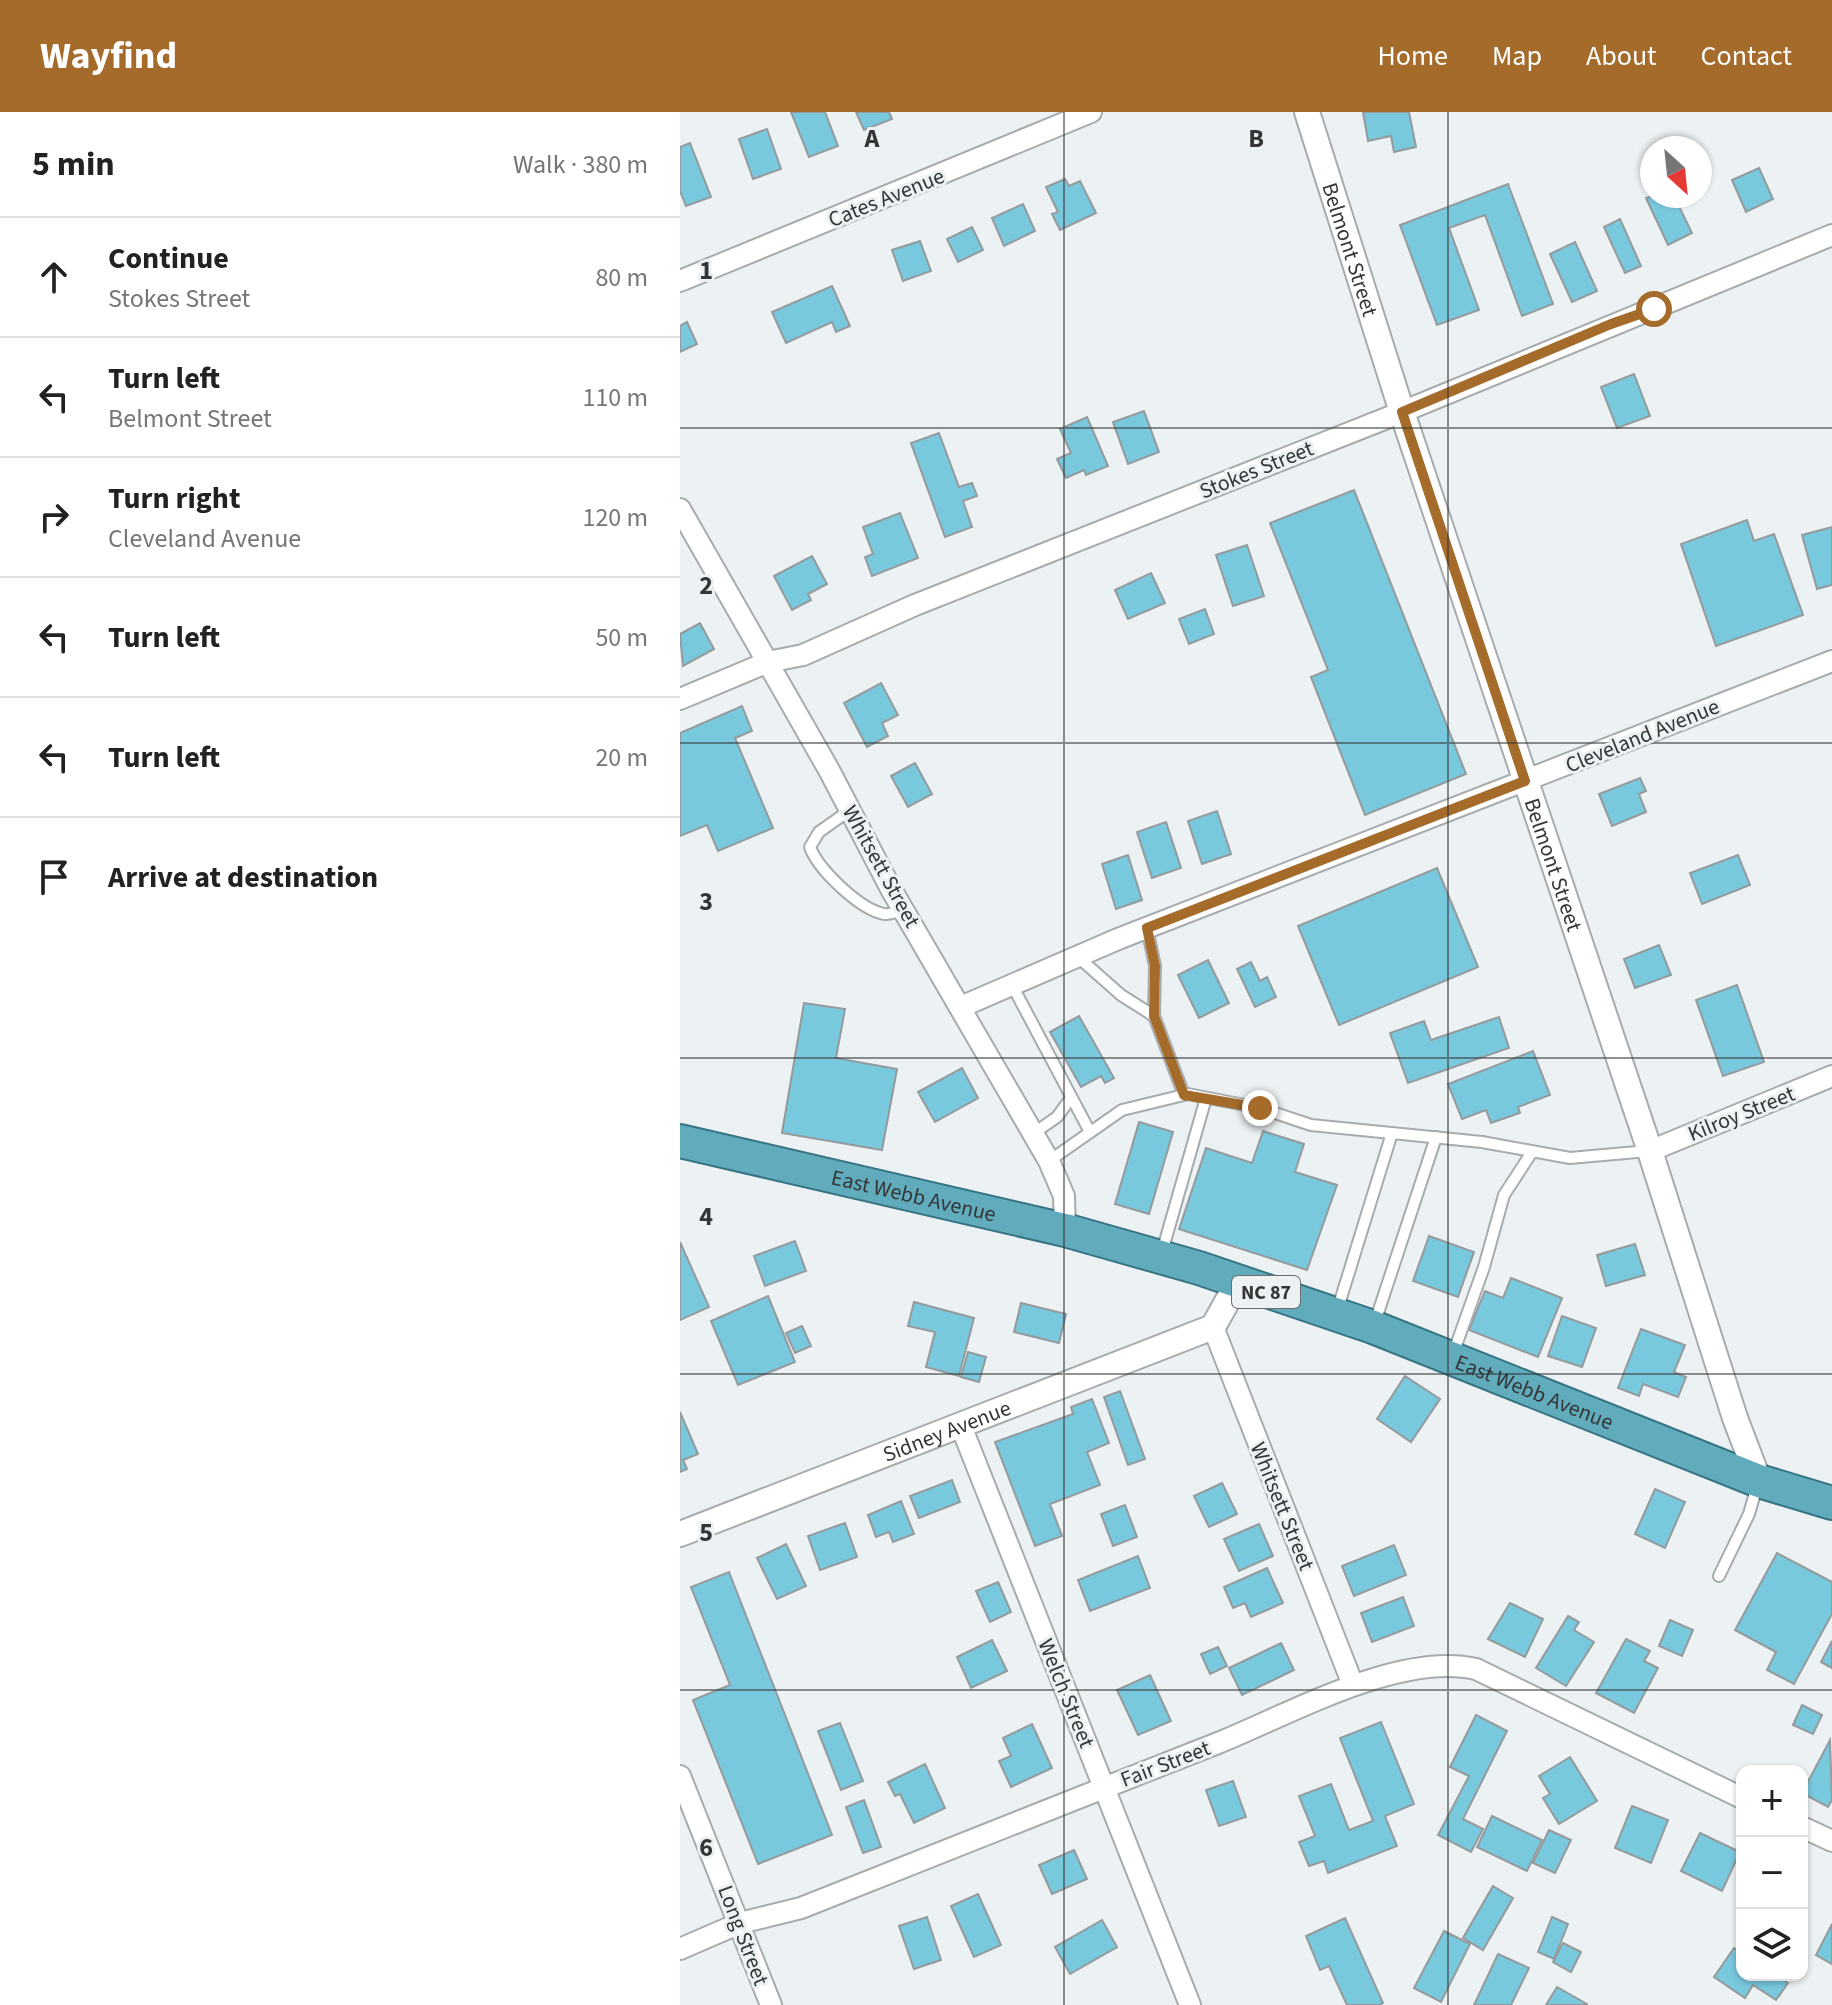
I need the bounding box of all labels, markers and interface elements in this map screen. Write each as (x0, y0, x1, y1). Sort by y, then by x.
text: Wayfind (40, 29, 177, 83)
text: Home (1377, 36, 1448, 76)
text: Map (1492, 36, 1542, 76)
text: About (1586, 36, 1657, 76)
text: Contact (1701, 36, 1792, 76)
text: A (864, 120, 881, 157)
text: B (1248, 120, 1264, 157)
north arrow (1640, 136, 1712, 208)
text: 5 min (32, 140, 115, 189)
text: Walk · 380 m (513, 146, 648, 183)
street label: Cates Avenue (823, 160, 949, 236)
street label: Belmont Street (1313, 179, 1386, 321)
text: Continue (108, 237, 229, 280)
text: 1 (699, 252, 713, 289)
icon: ahead (32, 255, 76, 299)
text: 80 m (595, 259, 648, 296)
text: Stokes Street (108, 280, 250, 317)
route start (1636, 291, 1672, 327)
text: Turn left (108, 357, 220, 400)
icon: left (32, 375, 76, 419)
text: 110 m (582, 379, 648, 416)
text: Belmont Street (108, 400, 272, 437)
street label: Stokes Street (1195, 432, 1319, 507)
text: Turn right (108, 477, 240, 520)
icon: right (32, 495, 76, 539)
text: 120 m (582, 499, 648, 536)
text: Cleveland Avenue (108, 520, 301, 557)
text: 2 (699, 567, 713, 604)
icon: left (32, 615, 76, 659)
text: Turn left (108, 616, 220, 659)
text: 50 m (595, 619, 648, 656)
street label: Cleveland Avenue (1561, 690, 1724, 781)
icon: left (32, 735, 76, 779)
text: Turn left (108, 736, 220, 779)
text: 20 m (595, 739, 648, 776)
street label: Belmont Street (1516, 794, 1590, 936)
street label: Whitsett Street (834, 799, 928, 934)
icon: arrive (32, 855, 76, 899)
text: Arrive at destination (108, 856, 378, 899)
text: 3 (699, 883, 713, 920)
street label: Kilroy Street (1683, 1078, 1800, 1150)
route end (1242, 1090, 1278, 1126)
street label: East Webb Avenue (828, 1162, 999, 1231)
text: 4 (699, 1198, 713, 1235)
road number: NC 87 (1232, 1276, 1300, 1308)
street label: East Webb Avenue (1450, 1346, 1618, 1438)
street label: Sidney Avenue (878, 1392, 1016, 1471)
street label: Whitsett Street (1242, 1437, 1323, 1576)
text: 5 (699, 1514, 713, 1551)
street label: Welch Street (1030, 1634, 1103, 1753)
street label: Fair Street (1116, 1732, 1215, 1796)
map controls (1736, 1765, 1808, 1981)
button: + (1736, 1765, 1808, 1837)
text: 6 (699, 1829, 713, 1866)
button: − (1736, 1837, 1808, 1909)
street label: Long Street (709, 1881, 777, 1991)
button: layers (1736, 1909, 1808, 1981)

